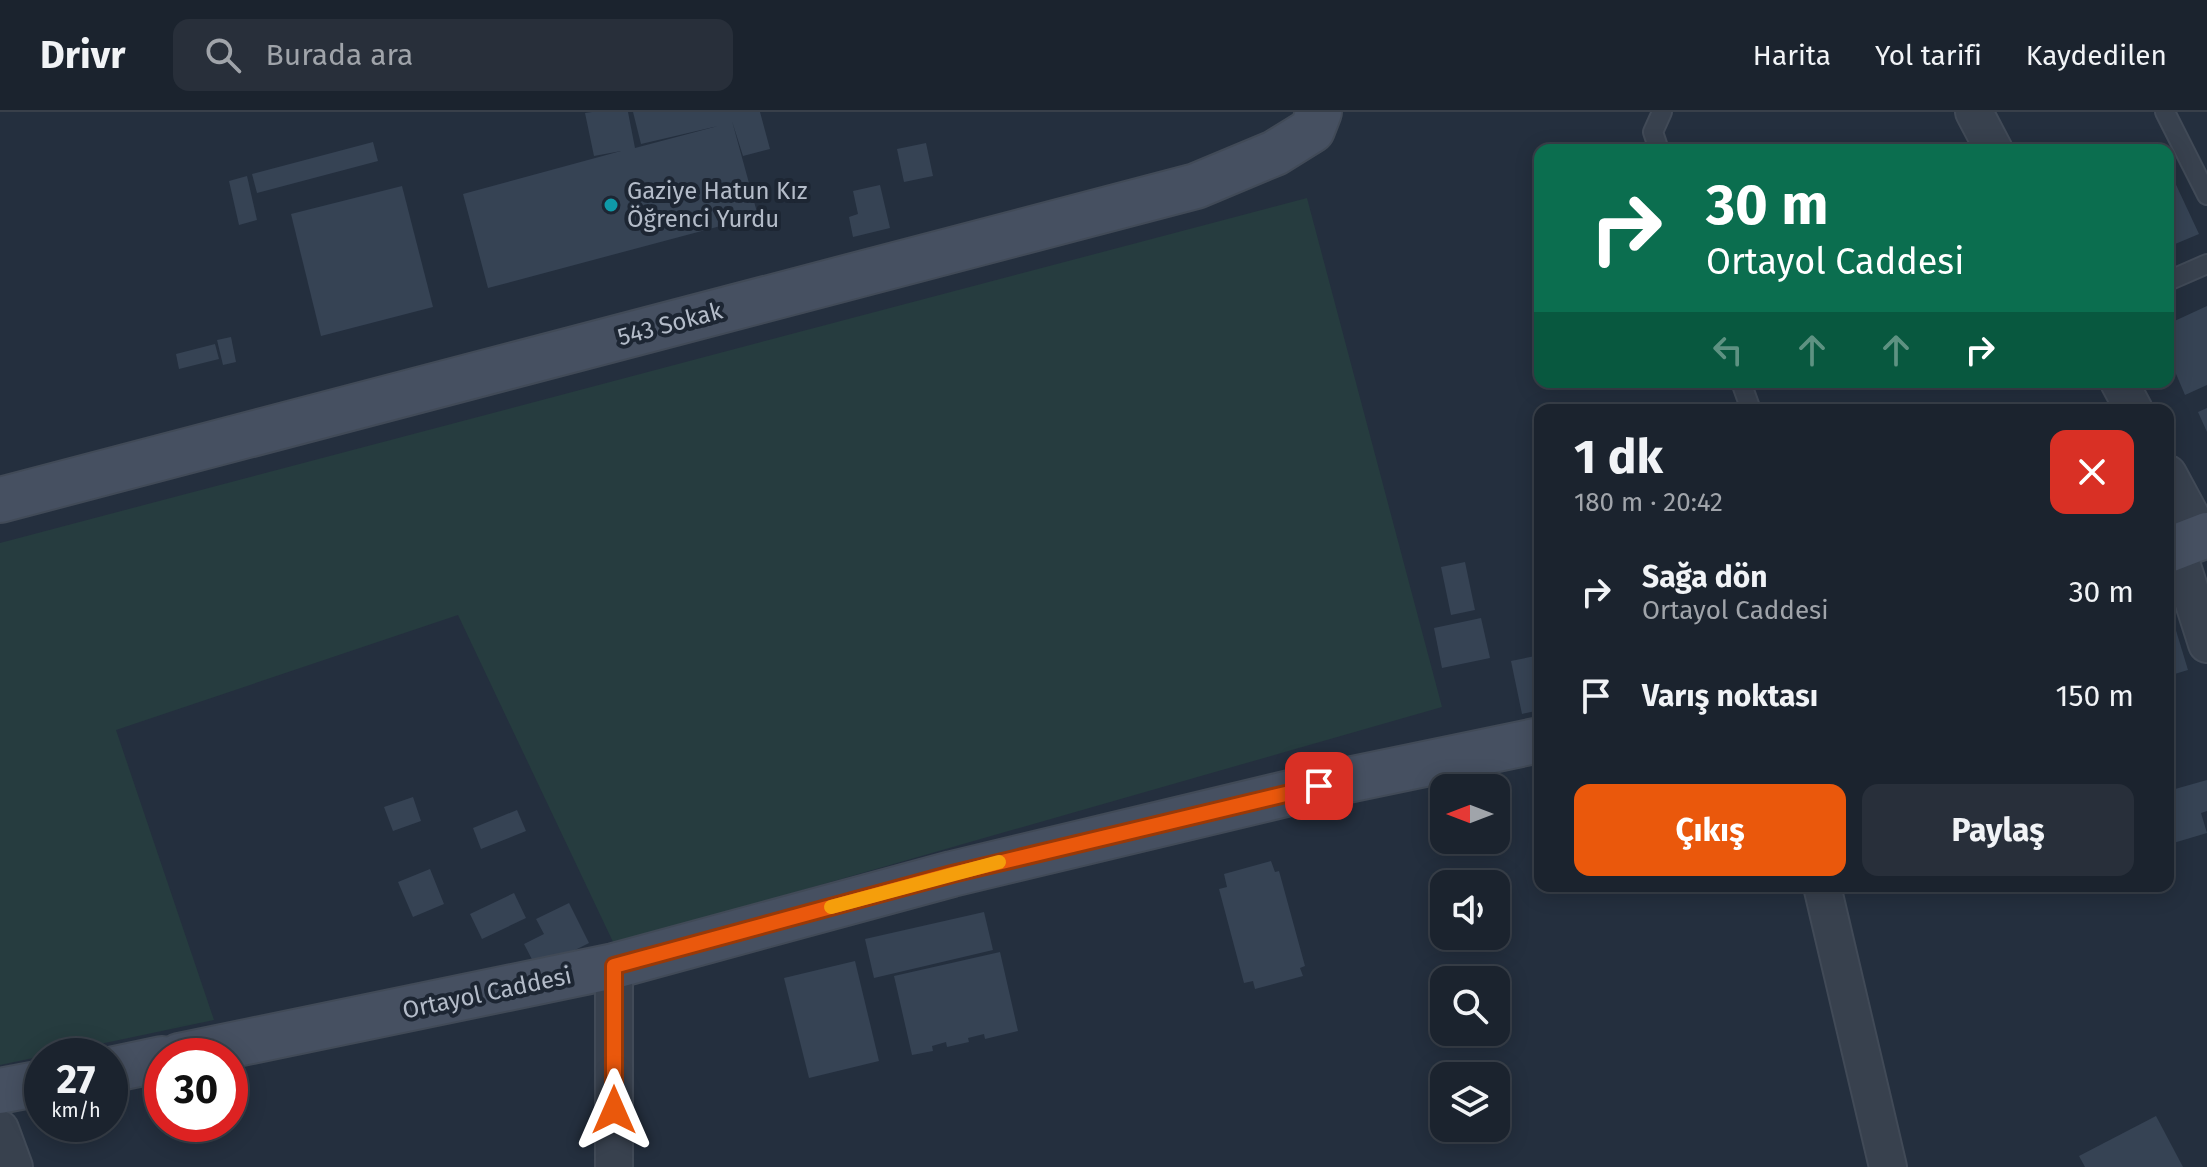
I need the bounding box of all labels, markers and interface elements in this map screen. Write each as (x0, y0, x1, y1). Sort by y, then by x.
search box (173, 19, 733, 91)
text: Drivr (40, 32, 125, 78)
icon: search (201, 33, 245, 77)
text: Burada ara (265, 37, 413, 73)
text: Harita (1753, 39, 1831, 72)
text: Yol tarifi (1875, 39, 1982, 72)
text: Kaydedilen (2026, 39, 2167, 72)
text: 30 m (1706, 172, 1828, 239)
icon: right (1574, 176, 1678, 280)
place label: Gaziye Hatun Kız Öğrenci Yurdu (627, 177, 807, 233)
marker: Gaziye Hatun Kız Öğrenci Yurdu (602, 196, 620, 214)
text: Ortayol Caddesi (1706, 240, 1964, 284)
street label: 543 Sokak (615, 296, 726, 351)
icon: left (1706, 328, 1750, 372)
icon: ahead (1790, 328, 1834, 372)
icon: ahead (1874, 328, 1918, 372)
icon: right (1958, 328, 2002, 372)
text: 1 dk (1574, 428, 1663, 486)
button: close (2050, 430, 2134, 514)
text: 180 m · 20:42 (1574, 487, 1723, 518)
text: Sağa dön (1642, 559, 1768, 595)
icon: right (1574, 570, 1618, 614)
text: 30 m (2069, 574, 2134, 610)
text: Ortayol Caddesi (1642, 595, 1829, 626)
icon: arrive (1574, 674, 1618, 718)
text: Varış noktası (1642, 678, 1818, 714)
text: 150 m (2056, 678, 2134, 714)
pin (1285, 752, 1353, 820)
icon: arrive (1297, 764, 1341, 808)
north arrow (1430, 774, 1510, 854)
map controls (1430, 774, 1510, 1142)
button: Çıkış (1574, 784, 1846, 876)
button: Paylaş (1862, 784, 2134, 876)
button: sound (1430, 870, 1510, 950)
street label: Ortayol Caddesi (400, 961, 574, 1025)
button: search (1430, 966, 1510, 1046)
speed limit sign: 30 (144, 1038, 248, 1142)
text: 27 (57, 1056, 96, 1104)
button: layers (1430, 1062, 1510, 1142)
position arrow (572, 1068, 656, 1152)
text: km/h (51, 1098, 101, 1122)

